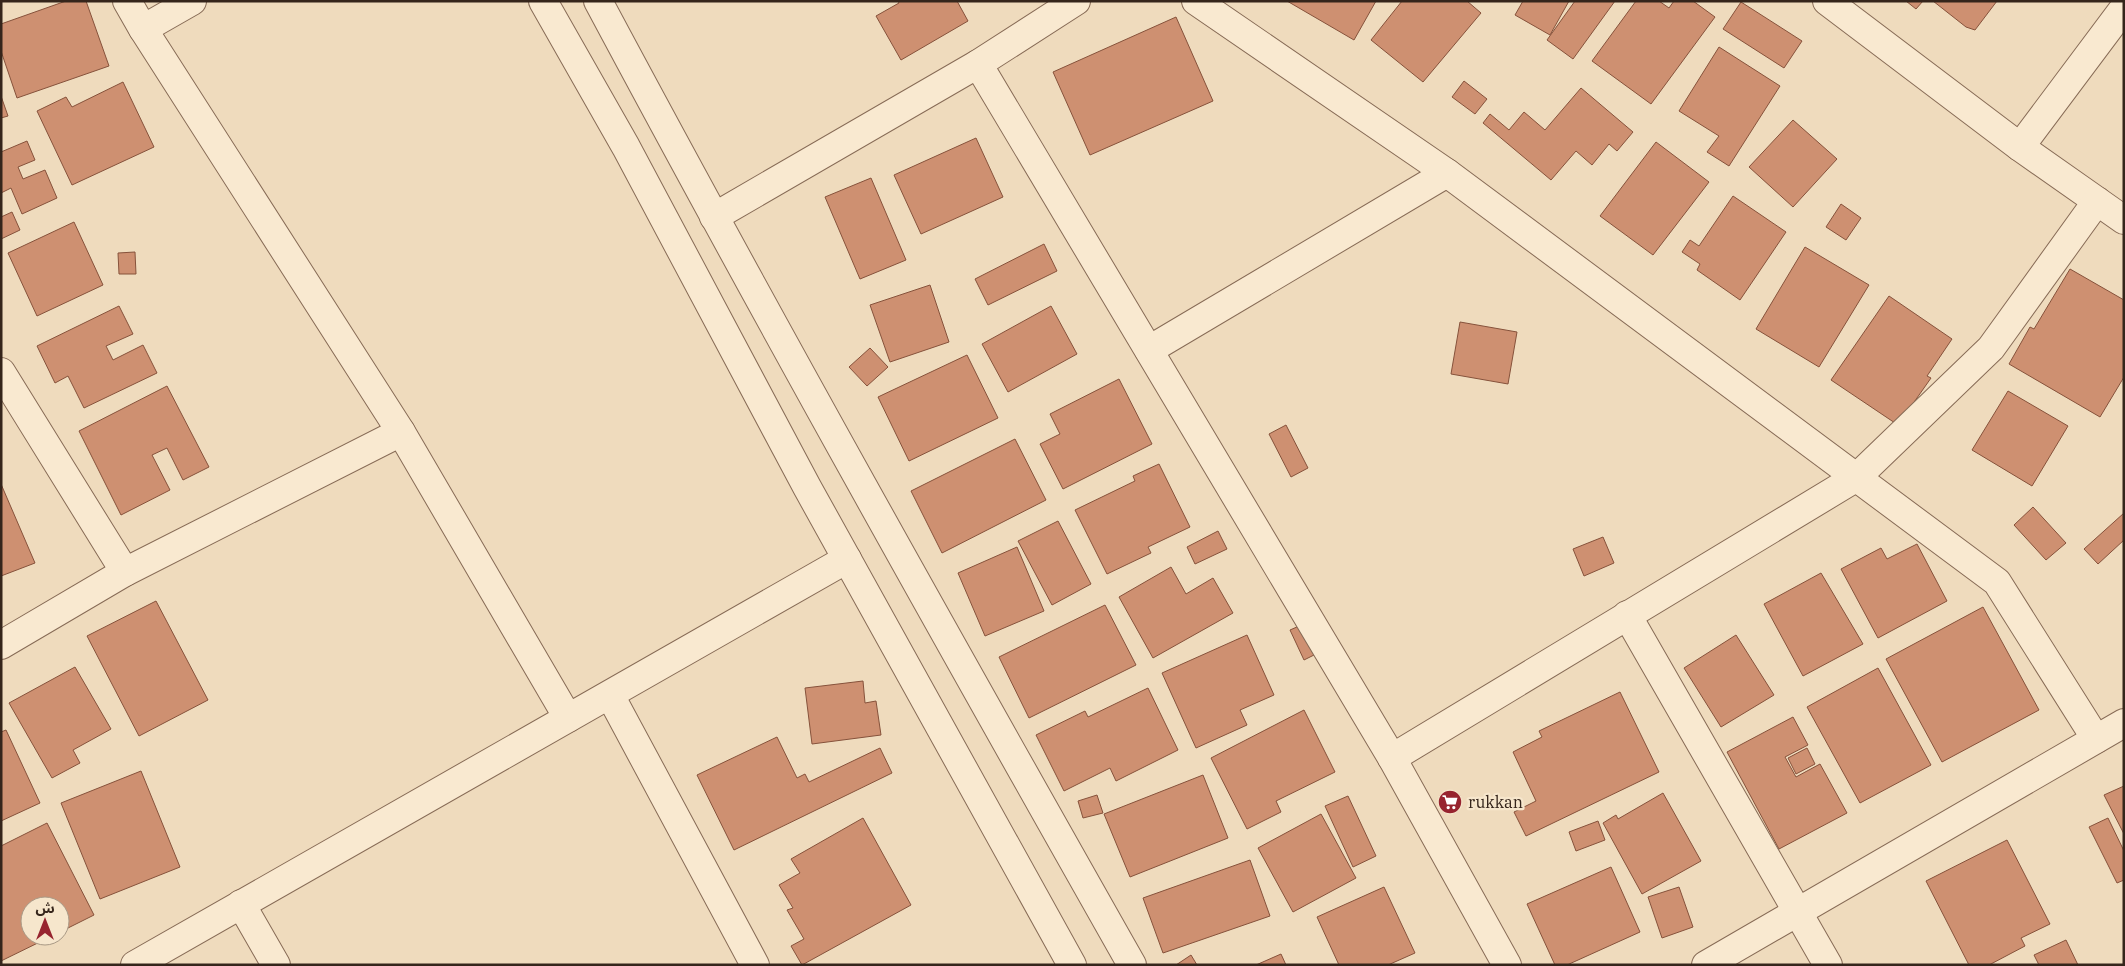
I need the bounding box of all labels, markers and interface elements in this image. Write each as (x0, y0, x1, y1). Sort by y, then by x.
supermarket icon: rukkan (1437, 789, 1463, 815)
place label: rukkan (1468, 792, 1523, 812)
north arrow (20, 896, 70, 946)
text: ش (35, 899, 55, 917)

